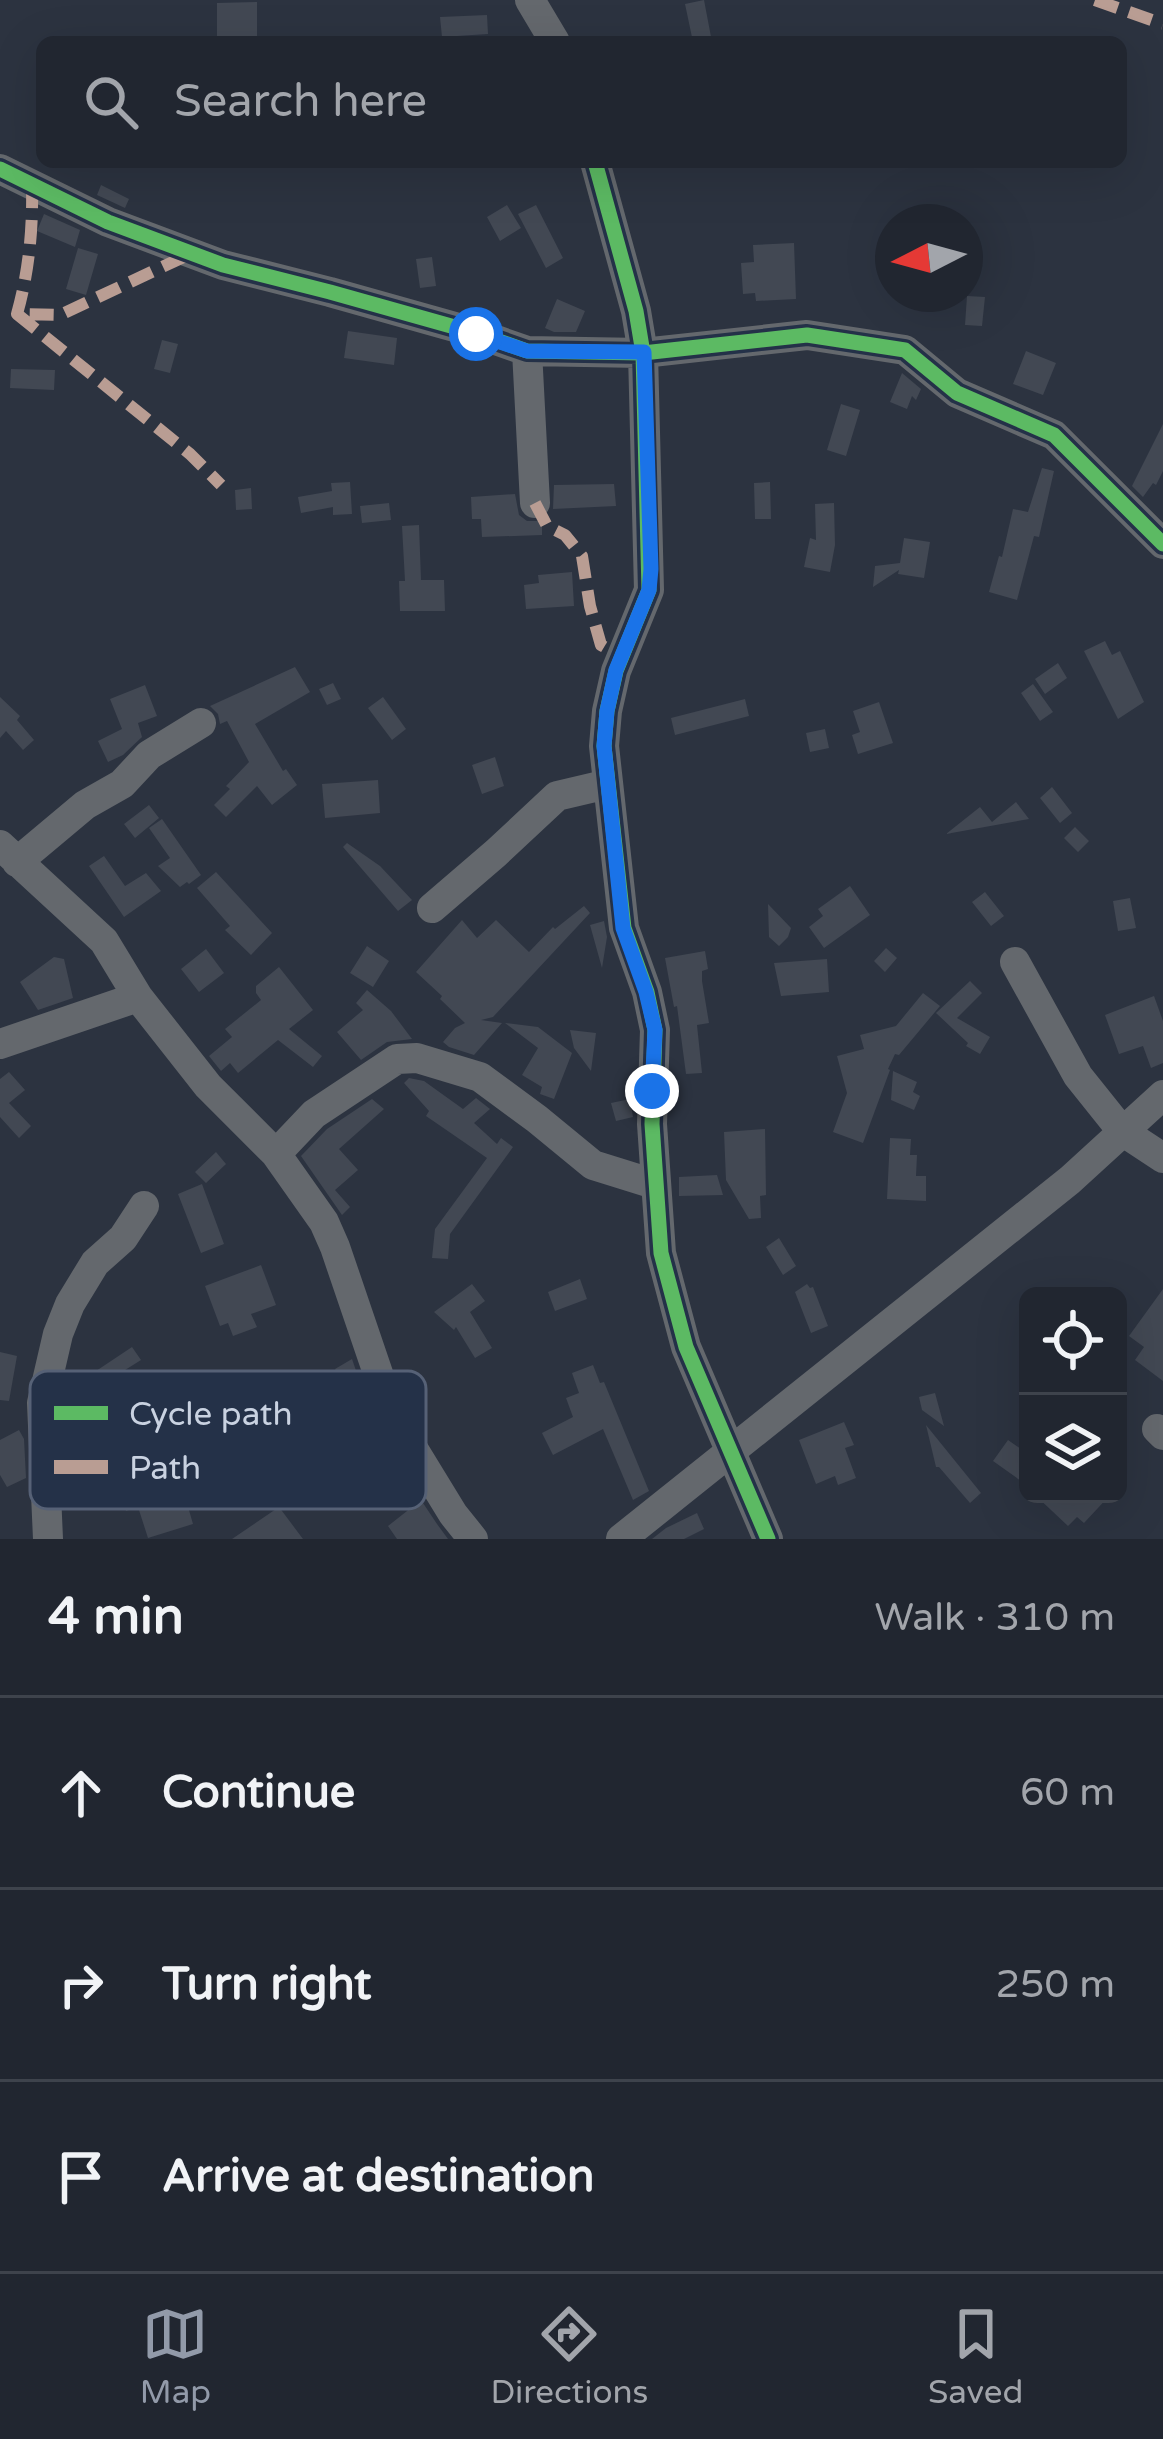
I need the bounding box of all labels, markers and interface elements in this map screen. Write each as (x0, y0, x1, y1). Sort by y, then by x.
search box (36, 36, 1127, 168)
icon: search (78, 69, 144, 135)
text: Search here (174, 75, 427, 129)
north arrow (875, 204, 983, 312)
route start (449, 307, 503, 361)
route end (625, 1064, 679, 1118)
map controls (1019, 1287, 1127, 1503)
button: locate (1019, 1287, 1127, 1395)
legend (30, 1371, 426, 1509)
text: Cycle path (129, 1395, 293, 1434)
button: layers (1019, 1395, 1127, 1503)
text: Path (129, 1449, 201, 1488)
text: 4 min (48, 1586, 184, 1648)
text: Walk · 310 m (874, 1594, 1115, 1641)
icon: ahead (48, 1760, 114, 1826)
text: Continue (162, 1766, 355, 1820)
text: 60 m (1020, 1769, 1115, 1816)
icon: right (48, 1952, 114, 2018)
text: Turn right (162, 1958, 371, 2012)
text: 250 m (996, 1961, 1115, 2008)
icon: arrive (48, 2144, 114, 2210)
text: Arrive at destination (162, 2150, 594, 2204)
tab: Map (140, 2301, 211, 2412)
tab: Directions (491, 2301, 648, 2412)
tab: Saved (928, 2301, 1023, 2412)

